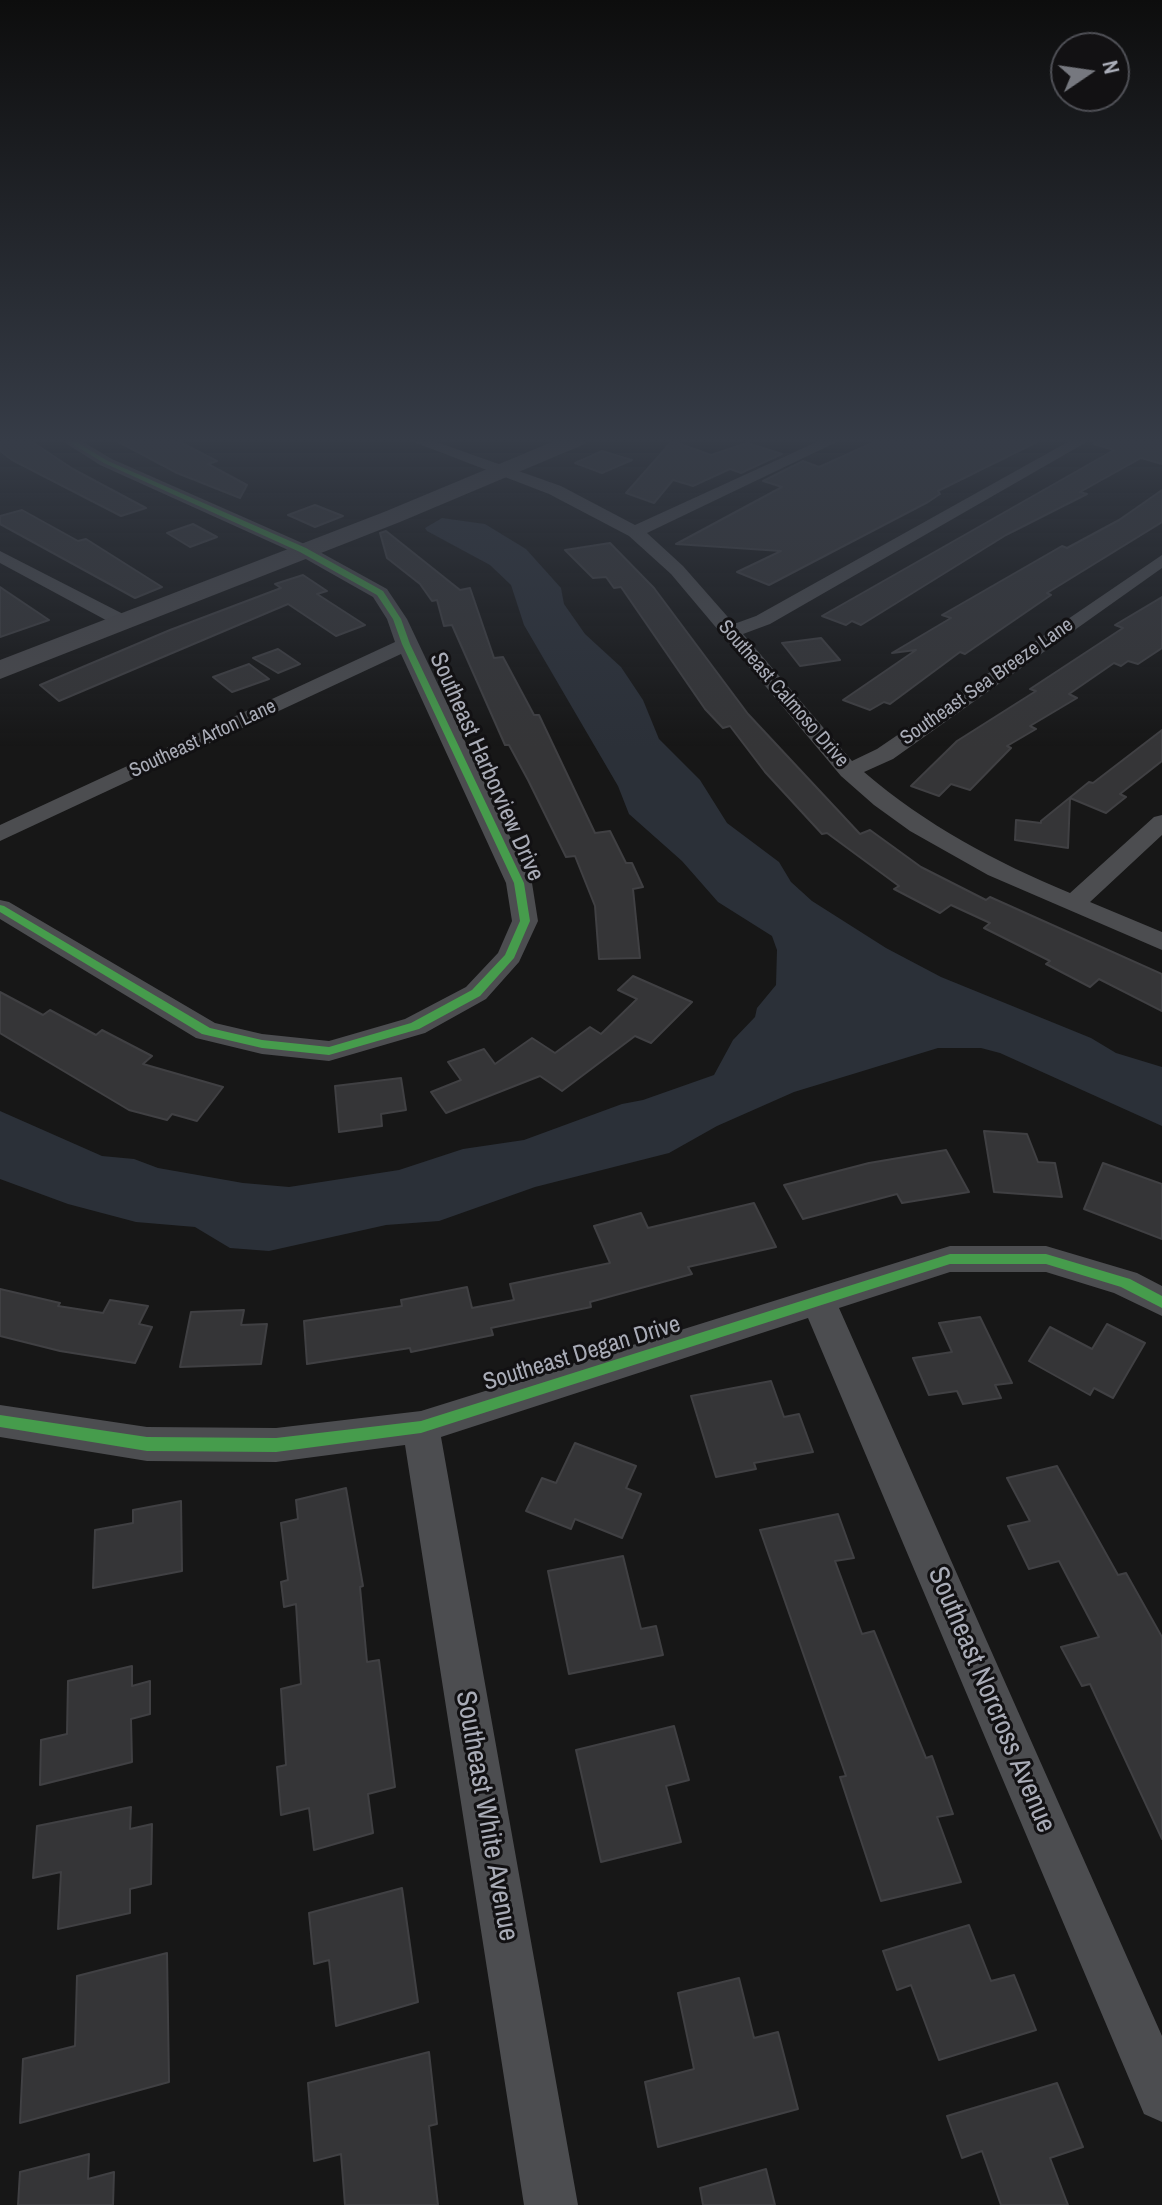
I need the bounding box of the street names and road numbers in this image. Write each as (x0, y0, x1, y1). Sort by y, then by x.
street label: Southeast Sea Breeze Lane (896, 613, 1078, 751)
street label: Southeast Calmoso Drive (713, 616, 853, 772)
street label: Southeast Harborview Drive (423, 648, 549, 886)
street label: Southeast Arton Lane (126, 695, 280, 783)
street label: Southeast Degan Drive (480, 1310, 684, 1398)
street label: Southeast Norcross Avenue (920, 1562, 1062, 1838)
street label: Southeast White Avenue (447, 1688, 525, 1944)

